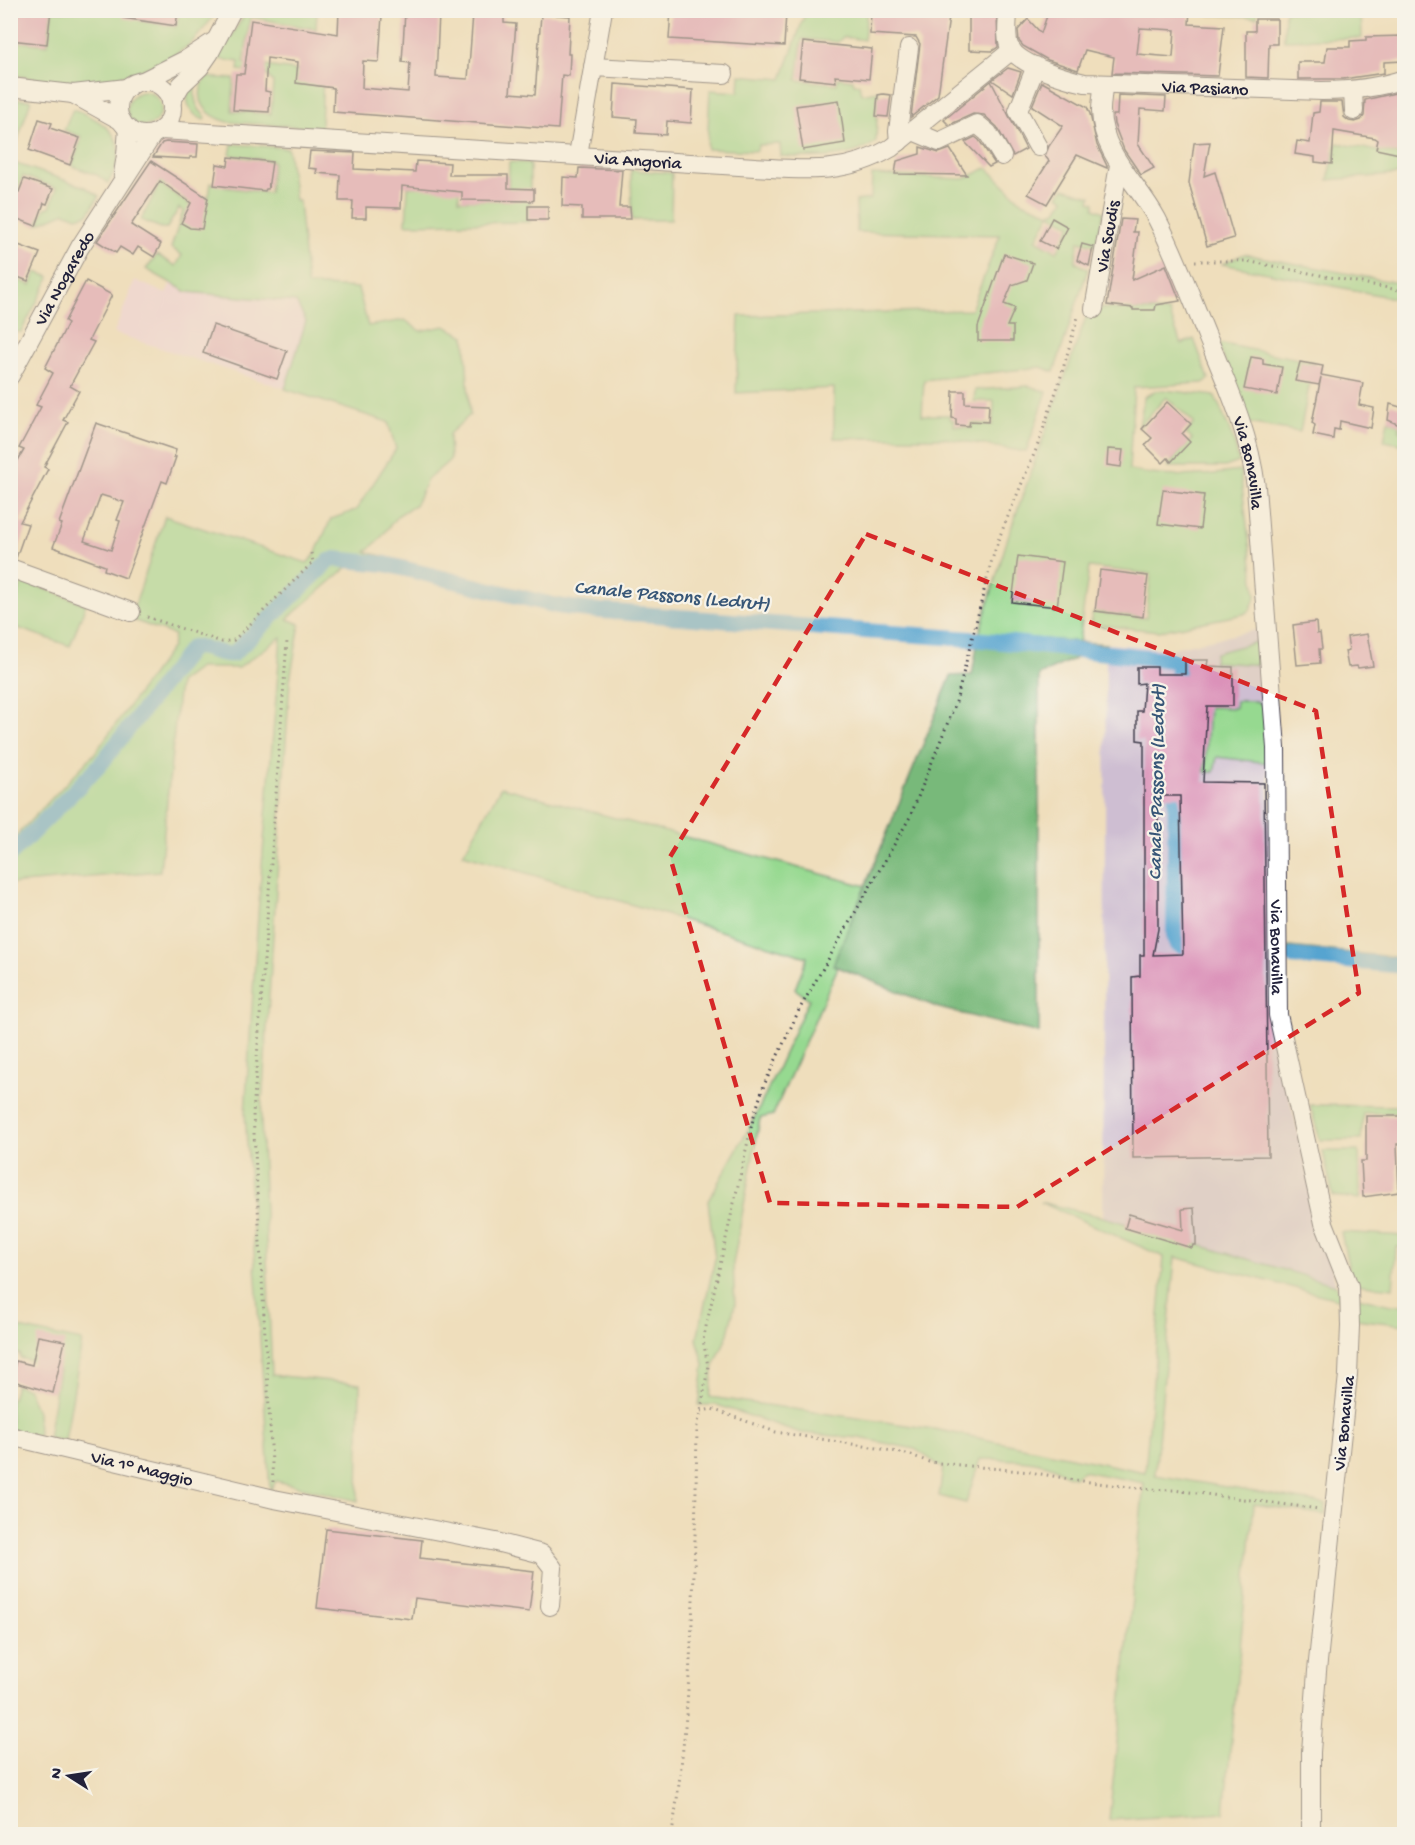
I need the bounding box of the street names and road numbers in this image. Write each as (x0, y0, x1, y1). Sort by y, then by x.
street label: Via Pasiano (1161, 78, 1249, 102)
street label: Via Angoria (593, 149, 683, 175)
street label: Via Scudis (1092, 198, 1126, 275)
street label: Via Nogaredo (31, 228, 101, 331)
street label: Via Bonavilla (1226, 413, 1266, 511)
street label: Via Bonavilla (1264, 899, 1286, 996)
street label: Via Bonavilla (1330, 1374, 1361, 1473)
street label: Via 1° Maggio (88, 1447, 195, 1492)

